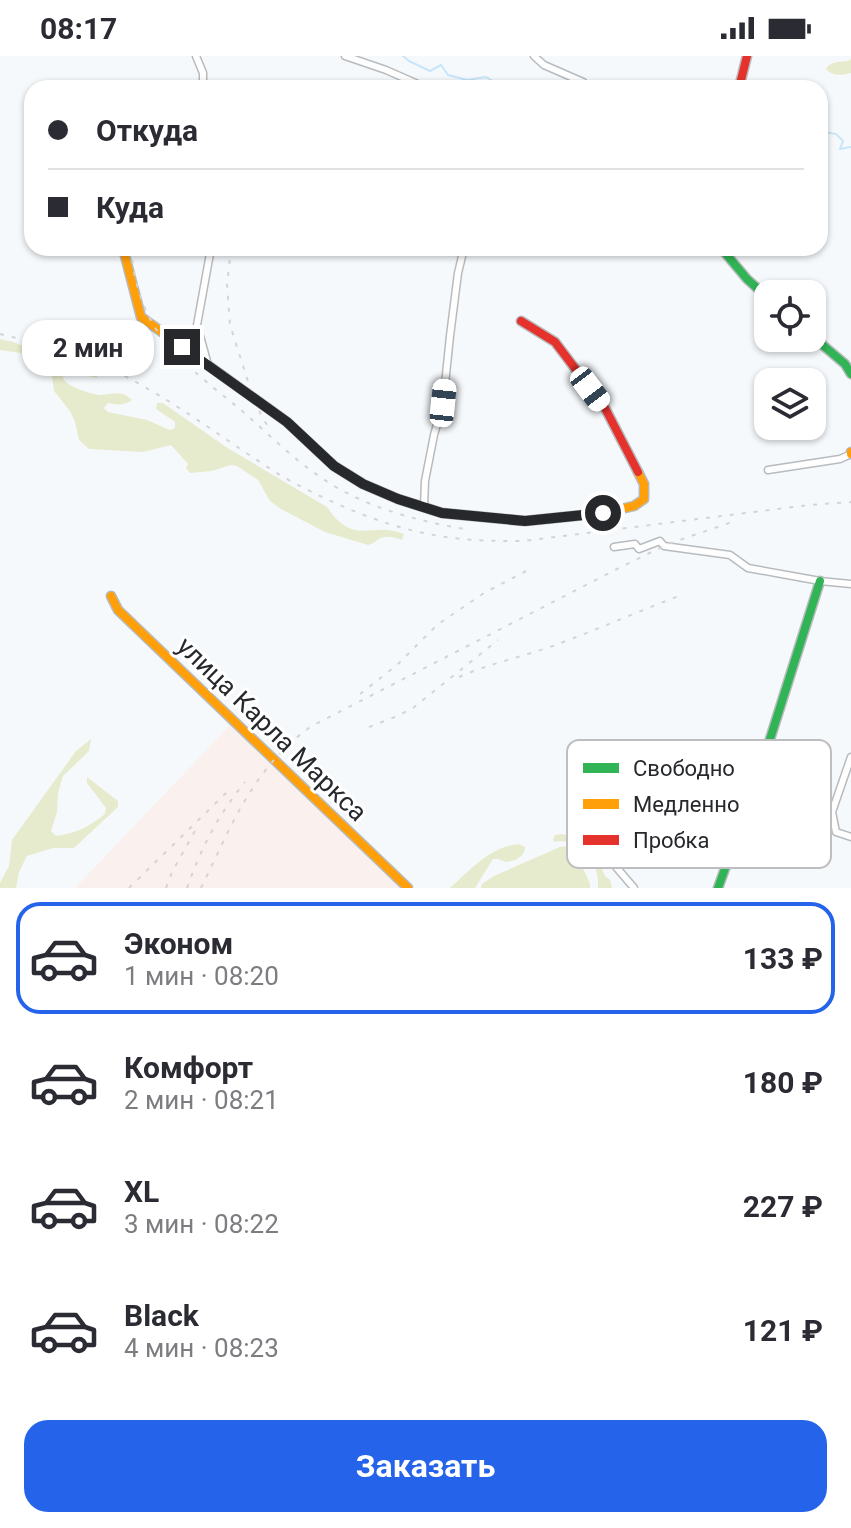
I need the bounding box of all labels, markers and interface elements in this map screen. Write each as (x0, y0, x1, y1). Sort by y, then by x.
text: 08:17 (40, 11, 117, 46)
text: Откуда (96, 113, 198, 148)
text: Куда (96, 190, 164, 225)
map controls (754, 280, 826, 440)
button: locate (754, 280, 826, 352)
callout: 2 мин (22, 319, 154, 375)
route end (164, 329, 200, 365)
text: 2 мин (53, 333, 123, 363)
car (566, 363, 614, 415)
button: layers (754, 368, 826, 440)
car (429, 378, 457, 428)
route start (585, 495, 621, 531)
street label: улица Карла Маркса (171, 631, 373, 827)
legend (567, 740, 831, 868)
text: Свободно (633, 756, 735, 781)
text: Медленно (633, 792, 739, 817)
text: Пробка (633, 828, 709, 853)
icon: car (28, 922, 100, 994)
text: Эконом (124, 926, 233, 961)
text: 133 ₽ (743, 941, 823, 976)
text: 1 мин · 08:20 (124, 961, 279, 991)
icon: car (28, 1046, 100, 1118)
text: Комфорт (124, 1050, 253, 1085)
text: 180 ₽ (743, 1065, 823, 1100)
text: 2 мин · 08:21 (124, 1085, 279, 1115)
icon: car (28, 1170, 100, 1242)
text: XL (124, 1174, 159, 1209)
text: 227 ₽ (743, 1189, 823, 1224)
text: 3 мин · 08:22 (124, 1209, 279, 1239)
icon: car (28, 1294, 100, 1366)
text: Black (124, 1298, 199, 1333)
text: 121 ₽ (743, 1313, 823, 1348)
text: 4 мин · 08:23 (124, 1333, 279, 1363)
button: Заказать (24, 1420, 827, 1512)

